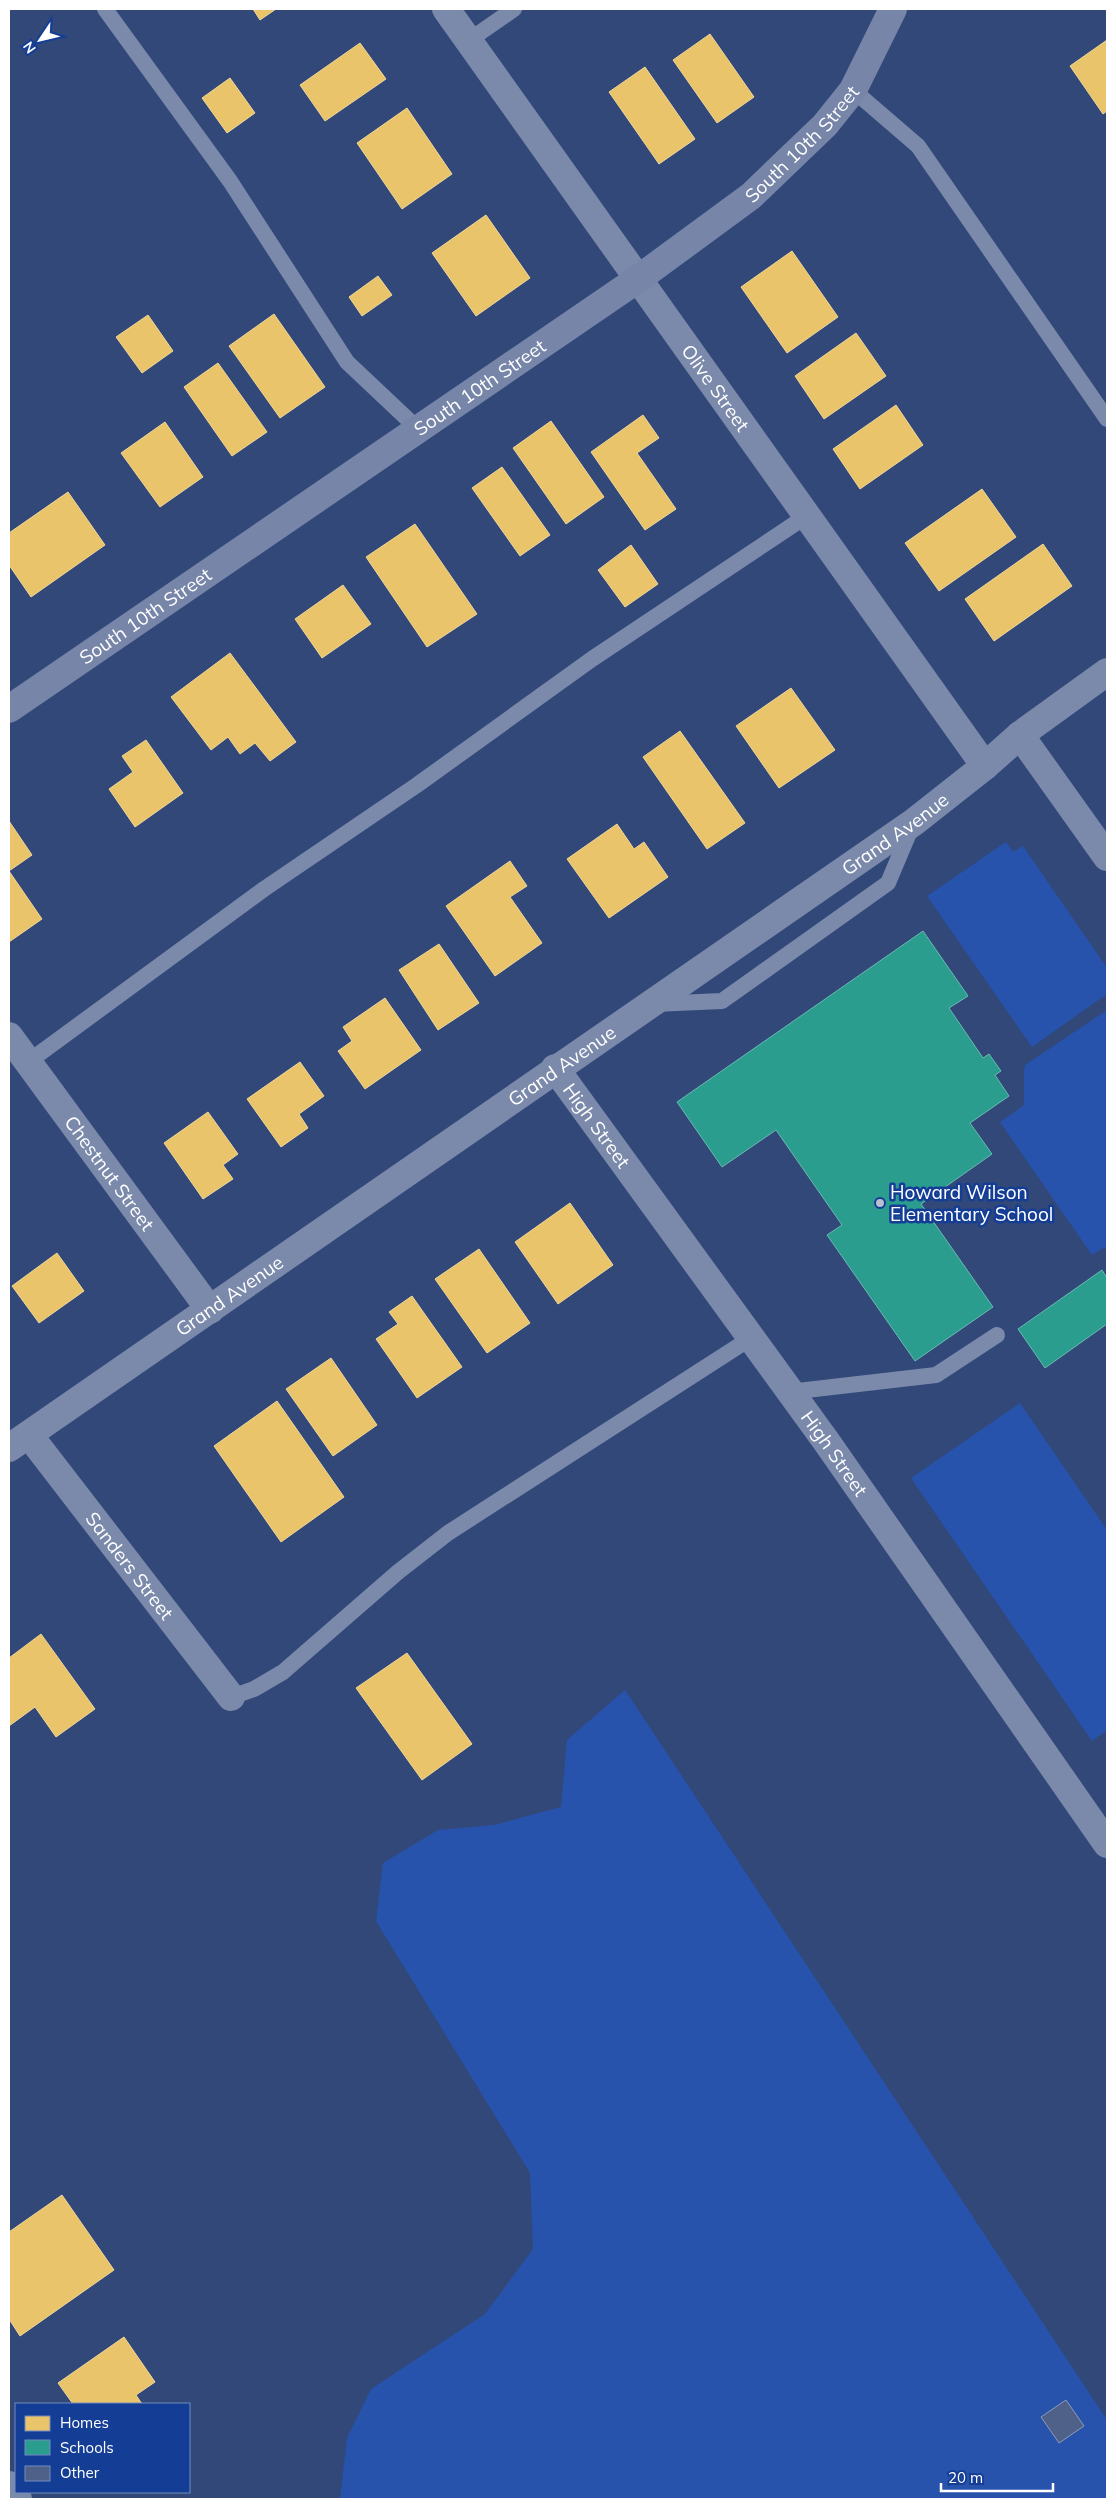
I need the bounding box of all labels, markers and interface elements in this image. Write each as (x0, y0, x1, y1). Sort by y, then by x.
north arrow (15, 15, 65, 65)
text: N (19, 38, 40, 57)
street label: South 10th Street (739, 80, 864, 208)
street label: South 10th Street (409, 334, 550, 441)
street label: Olive Street (676, 339, 755, 436)
street label: South 10th Street (75, 562, 216, 669)
street label: Grand Avenue (837, 787, 953, 880)
street label: Grand Avenue (503, 1020, 620, 1111)
street label: High Street (558, 1078, 636, 1173)
street label: Chestnut Street (59, 1111, 160, 1236)
place label: Howard Wilson Elementary School (890, 1180, 1053, 1226)
marker: Howard Wilson Elementary School (874, 1197, 886, 1209)
street label: Grand Avenue (171, 1250, 288, 1341)
street label: High Street (796, 1406, 873, 1501)
street label: Sanders Street (81, 1507, 179, 1625)
legend (15, 2403, 190, 2493)
text: Homes (60, 2413, 109, 2432)
text: Schools (60, 2438, 114, 2457)
scale bar (941, 2460, 1054, 2492)
text: Other (60, 2463, 100, 2482)
text: 20 m (948, 2468, 983, 2487)

